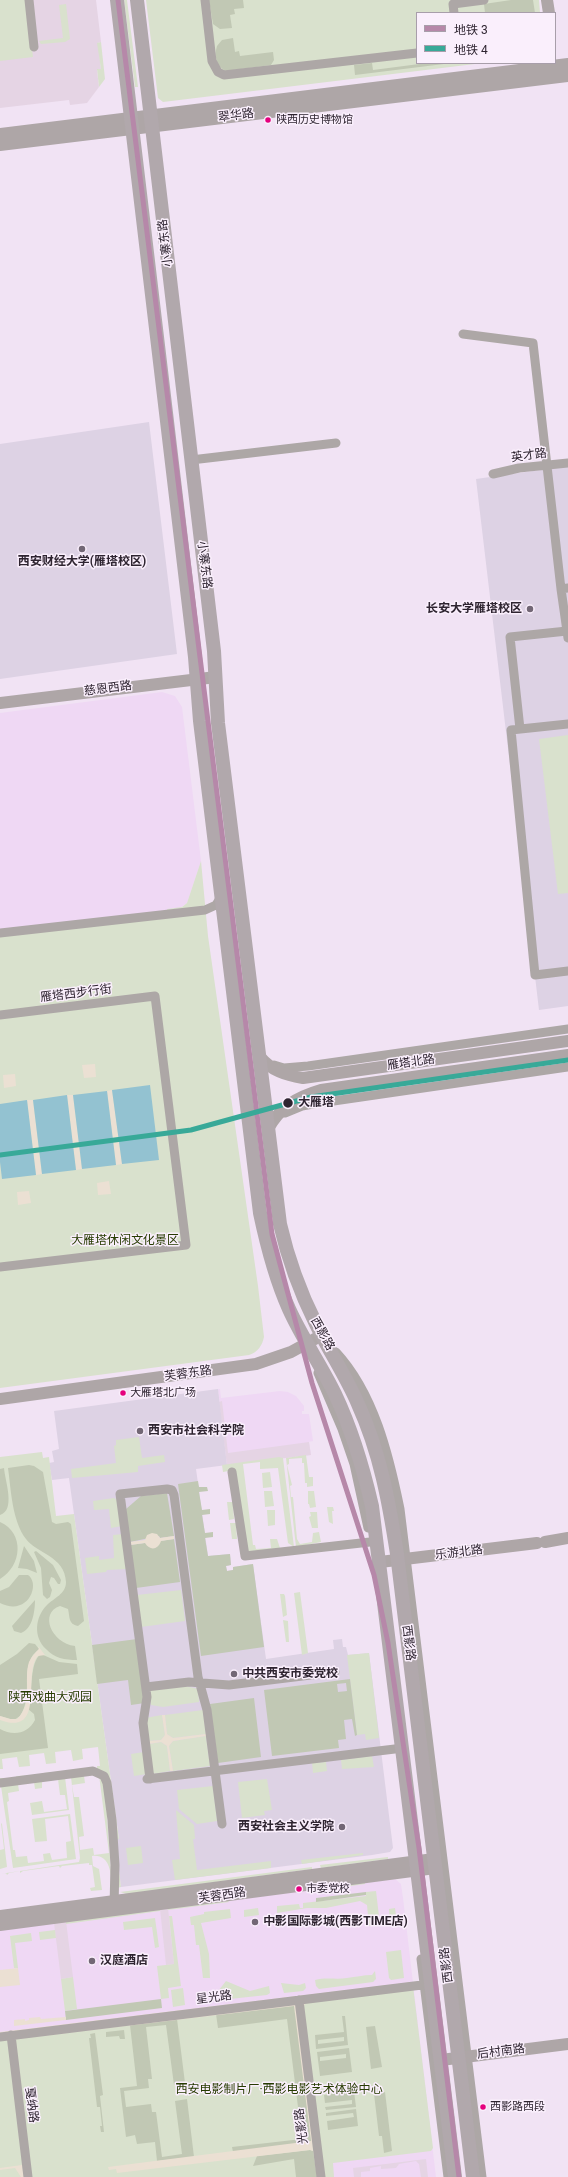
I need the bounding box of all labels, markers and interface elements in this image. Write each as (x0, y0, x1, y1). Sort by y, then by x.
legend (416, 12, 556, 64)
text: 地铁 3 (454, 23, 488, 37)
text: 地铁 4 (454, 43, 488, 57)
street label: 翠华路 (217, 107, 255, 125)
place label: 陕西历史博物馆 (276, 113, 353, 127)
marker: 陕西历史博物馆 (263, 115, 273, 125)
street label: 小寨东路 (156, 218, 176, 268)
street label: 英才路 (510, 446, 548, 466)
street label: 小寨东路 (194, 540, 214, 590)
marker: 西安财经大学(雁塔校区) (77, 544, 87, 554)
place label: 西安财经大学(雁塔校区) (18, 555, 146, 569)
place label: 长安大学雁塔校区 (426, 602, 522, 616)
marker: 长安大学雁塔校区 (525, 604, 535, 614)
street label: 慈恩西路 (83, 679, 133, 699)
street label: 雁塔西步行街 (39, 982, 113, 1006)
street label: 雁塔北路 (386, 1053, 436, 1073)
marker: 大雁塔 (281, 1096, 295, 1110)
place label: 大雁塔 (298, 1096, 334, 1110)
park label: 大雁塔休闲文化景区 (71, 1234, 179, 1248)
street label: 西影路 (307, 1315, 337, 1353)
street label: 芙蓉东路 (163, 1364, 213, 1384)
place label: 大雁塔北广场 (130, 1386, 196, 1400)
marker: 大雁塔北广场 (118, 1388, 128, 1398)
place label: 西安市社会科学院 (148, 1424, 244, 1438)
marker: 西安市社会科学院 (135, 1426, 145, 1436)
street label: 乐游北路 (434, 1543, 484, 1563)
street label: 西影路 (399, 1624, 417, 1662)
place label: 中共西安市委党校 (242, 1667, 338, 1681)
marker: 中共西安市委党校 (229, 1669, 239, 1679)
park label: 陕西戏曲大观园 (8, 1691, 92, 1705)
place label: 西安社会主义学院 (238, 1820, 334, 1834)
marker: 西安社会主义学院 (337, 1822, 347, 1832)
place label: 市委党校 (306, 1882, 350, 1896)
marker: 市委党校 (294, 1884, 304, 1894)
street label: 芙蓉西路 (197, 1886, 247, 1906)
place label: 中影国际影城(西影TIME店) (263, 1915, 408, 1929)
marker: 中影国际影城(西影TIME店) (250, 1917, 260, 1927)
street label: 西影路 (438, 1946, 456, 1984)
place label: 汉庭酒店 (100, 1954, 148, 1968)
marker: 汉庭酒店 (87, 1956, 97, 1966)
street label: 星光路 (195, 1989, 233, 2007)
street label: 后村南路 (476, 2042, 526, 2062)
park label: 西安电影制片厂·西影电影艺术体验中心 (175, 2083, 383, 2097)
street label: 戛纳路 (22, 2086, 40, 2124)
place label: 西影路西段 (490, 2100, 545, 2114)
marker: 西影路西段 (478, 2102, 488, 2112)
street label: 光影路 (293, 2107, 311, 2145)

